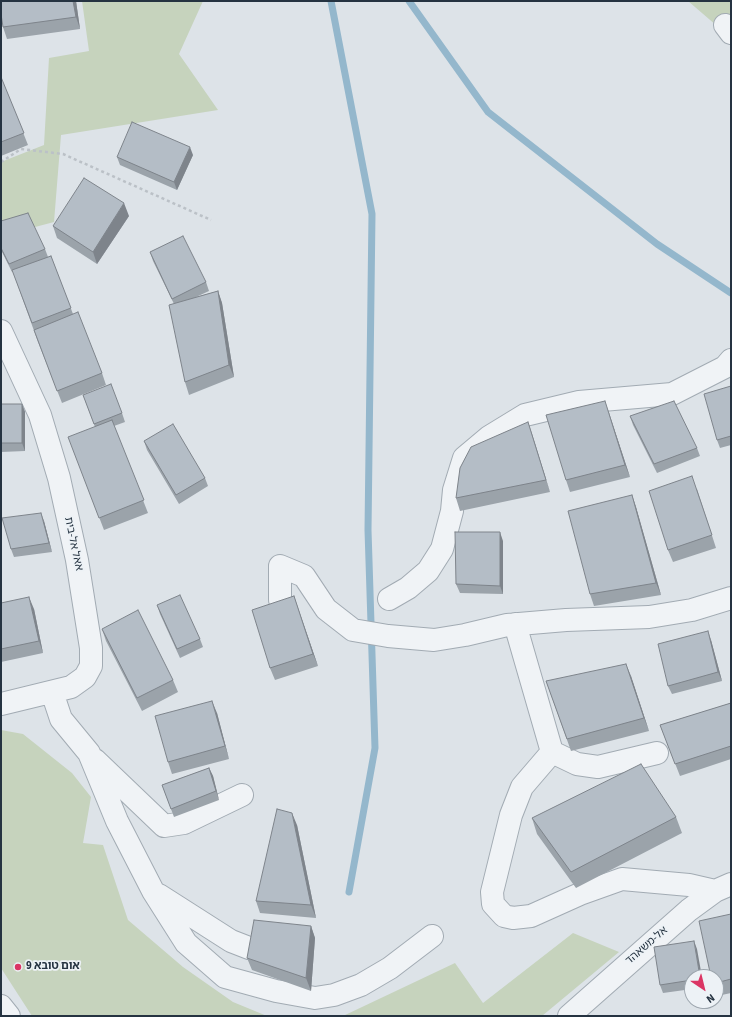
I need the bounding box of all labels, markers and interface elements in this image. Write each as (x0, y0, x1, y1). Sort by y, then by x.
street label: אאל אל-בית (61, 516, 85, 572)
street label: אל-משאהד (623, 924, 671, 968)
place label: אום טובא 9 (26, 960, 80, 974)
marker: אום טובא 9 (13, 962, 23, 972)
north arrow (684, 969, 724, 1009)
text: N (703, 990, 718, 1007)

